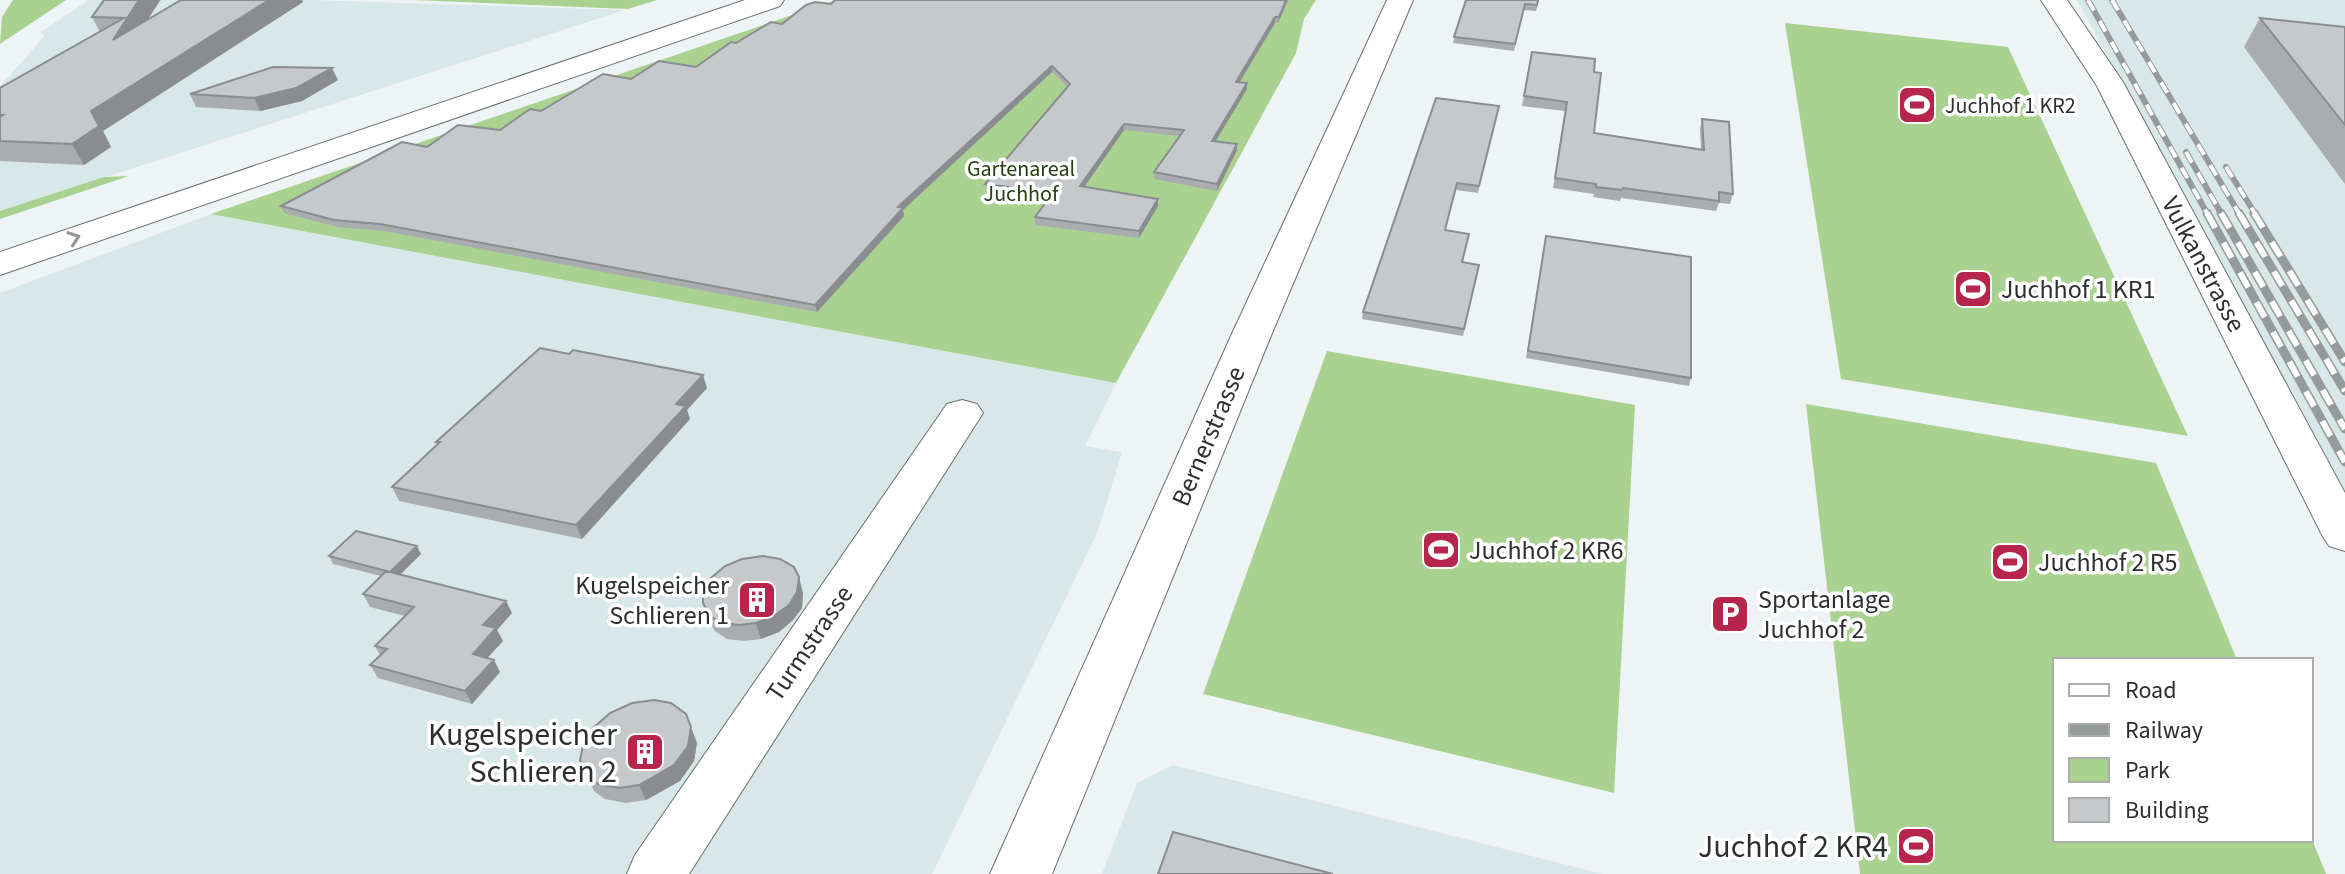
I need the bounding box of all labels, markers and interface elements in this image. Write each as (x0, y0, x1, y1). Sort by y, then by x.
sports icon: Juchhof 1 KR2 (1896, 84, 1938, 126)
place label: Juchhof 1 KR2 (1945, 90, 2076, 122)
park label: Gartenareal Juchhof (967, 153, 1075, 210)
street label: Vulkanstrasse (2152, 190, 2255, 339)
one-way arrow (66, 232, 80, 248)
sports icon: Juchhof 1 KR1 (1952, 268, 1994, 310)
place label: Juchhof 1 KR1 (2001, 271, 2155, 308)
street label: Bernerstrasse (1162, 361, 1255, 512)
sports icon: Juchhof 2 KR6 (1420, 529, 1462, 571)
place label: Juchhof 2 KR6 (1469, 532, 1623, 569)
sports icon: Juchhof 2 R5 (1989, 541, 2031, 583)
place label: Juchhof 2 R5 (2038, 544, 2177, 581)
place label: Kugelspeicher Schlieren 1 (575, 567, 730, 634)
street label: Turmstrasse (757, 578, 862, 709)
building icon: Kugelspeicher Schlieren 1 (736, 579, 778, 621)
place label: Sportanlage Juchhof 2 (1758, 581, 1890, 648)
parking icon: Sportanlage Juchhof 2 (1709, 593, 1751, 635)
legend (2053, 658, 2313, 842)
text: Road (2125, 673, 2177, 708)
place label: Kugelspeicher Schlieren 2 (428, 712, 618, 795)
text: Railway (2125, 713, 2203, 748)
building icon: Kugelspeicher Schlieren 2 (624, 731, 666, 773)
text: Park (2125, 753, 2170, 788)
text: Building (2125, 793, 2209, 828)
place label: Juchhof 2 KR4 (1698, 824, 1888, 870)
sports icon: Juchhof 2 KR4 (1895, 825, 1937, 867)

